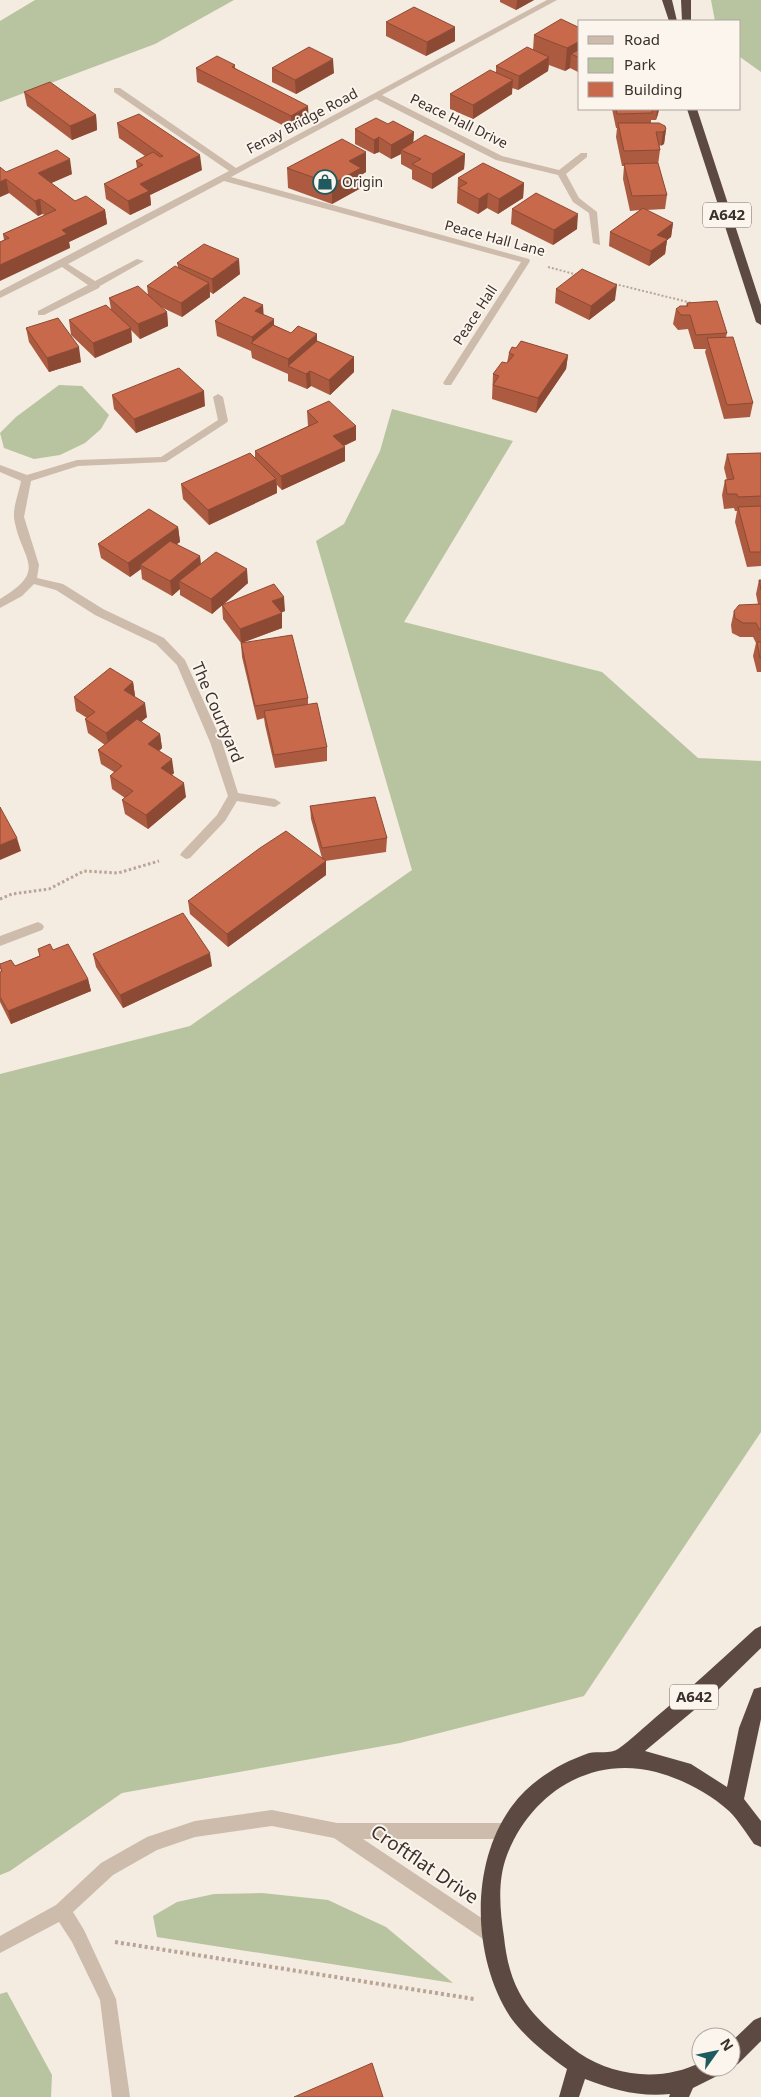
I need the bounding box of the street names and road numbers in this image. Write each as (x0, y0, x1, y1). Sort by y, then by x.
street label: Fenay Bridge Road (243, 83, 361, 158)
street label: Peace Hall Drive (407, 89, 511, 152)
road number: A642 (703, 202, 751, 228)
street label: Peace Hall Lane (443, 215, 548, 260)
street label: Peace Hall (448, 281, 501, 348)
street label: The Courtyard (187, 658, 249, 766)
road number: A642 (670, 1684, 718, 1710)
street label: Croftflat Drive (366, 1818, 484, 1910)

